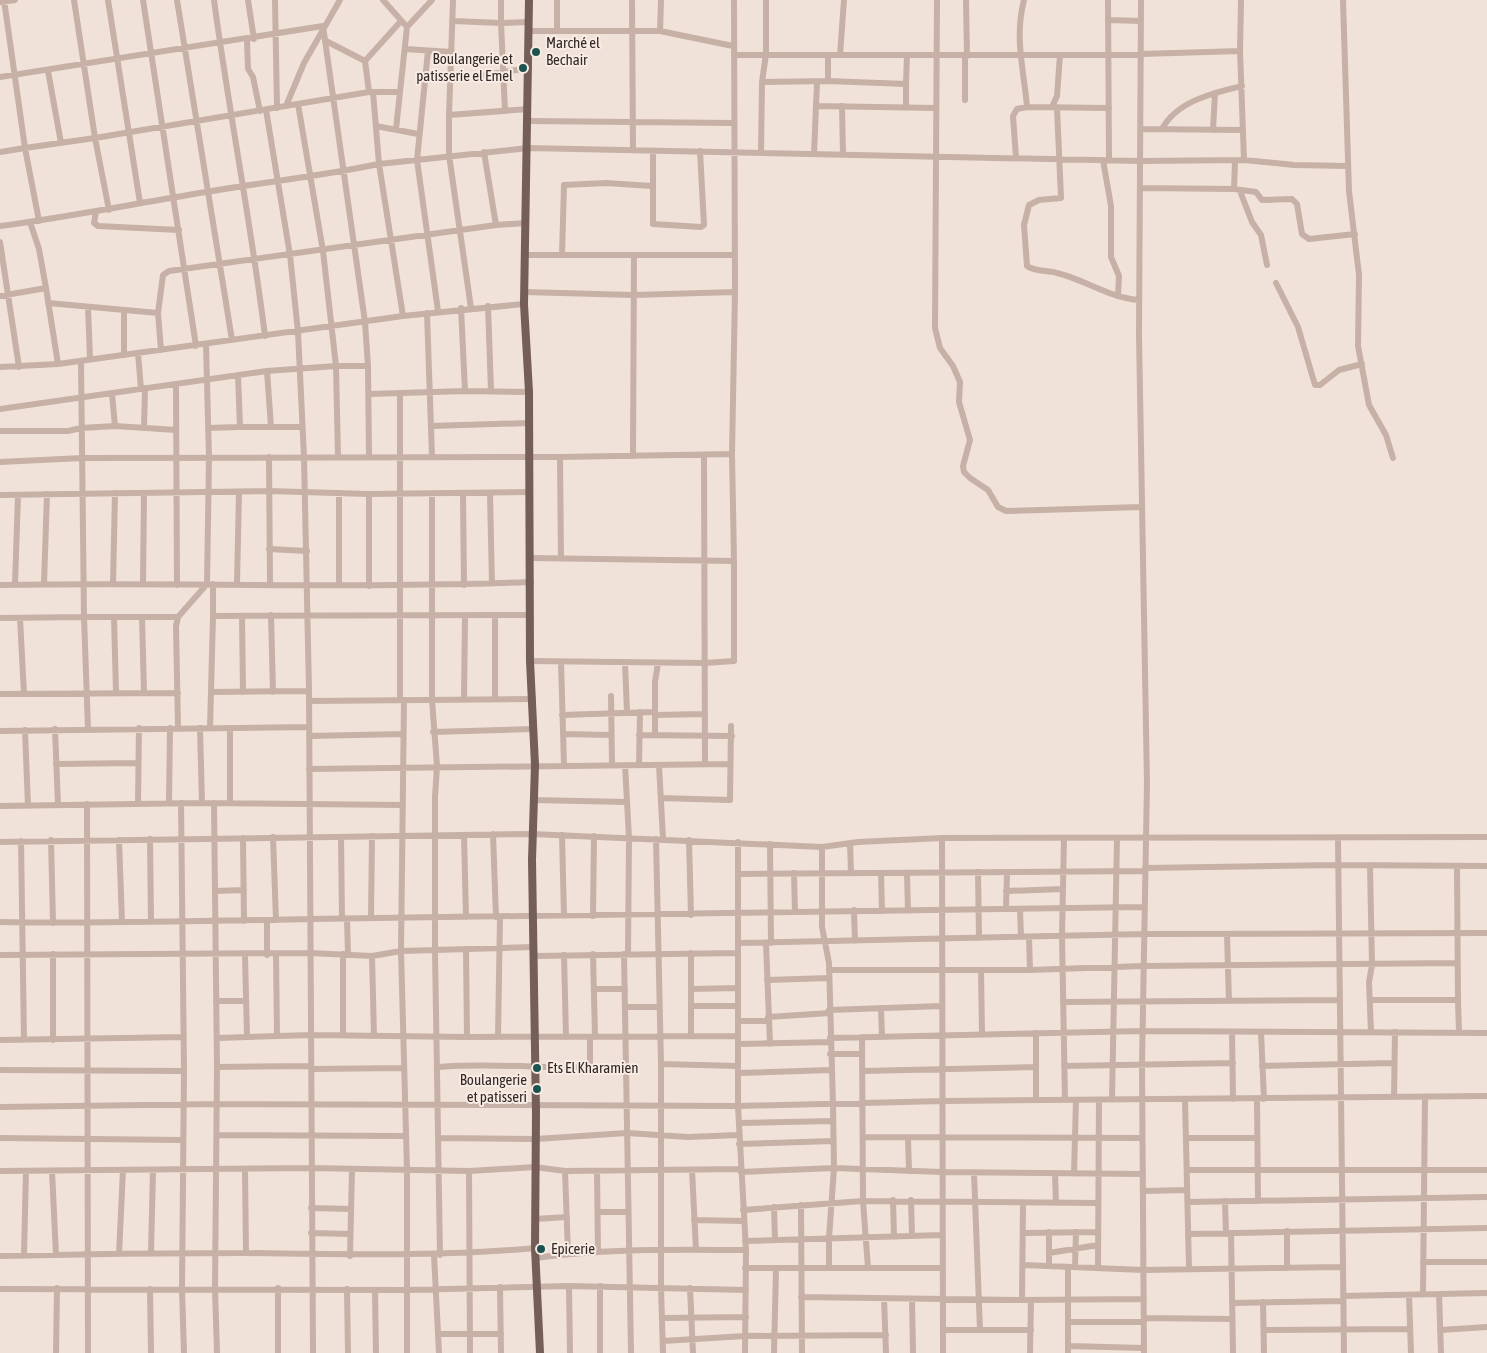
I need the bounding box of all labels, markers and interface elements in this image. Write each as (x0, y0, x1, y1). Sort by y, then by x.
place label: Marché el Bechair (546, 34, 600, 68)
marker: Marché el Bechair (530, 46, 542, 58)
place label: Boulangerie et patisserie el Emel (416, 50, 513, 84)
marker: Boulangerie et patisserie el Emel (517, 62, 529, 74)
place label: Ets El Kharamien (547, 1059, 639, 1076)
marker: Ets El Kharamien (531, 1062, 543, 1074)
place label: Boulangerie et patisseri (460, 1071, 527, 1105)
marker: Boulangerie et patisseri (531, 1083, 543, 1095)
place label: Epicerie (551, 1240, 595, 1257)
marker: Epicerie (535, 1243, 547, 1255)

